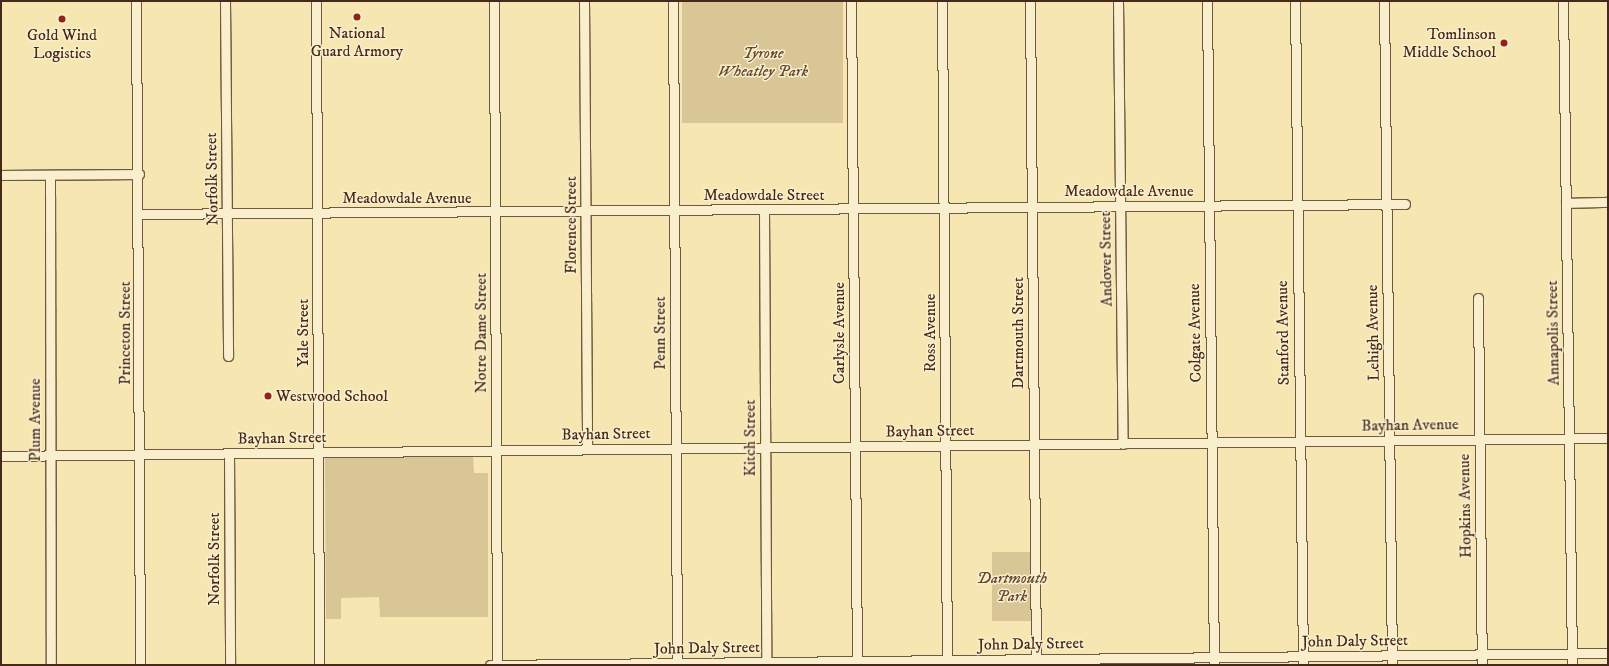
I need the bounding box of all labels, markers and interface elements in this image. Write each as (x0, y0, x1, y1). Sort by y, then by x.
marker: National Guard Armory (352, 12, 362, 22)
marker: Gold Wind Logistics (57, 14, 67, 24)
place label: National Guard Armory (311, 23, 403, 61)
place label: Tomlinson Middle School (1403, 24, 1496, 62)
place label: Gold Wind Logistics (27, 25, 97, 63)
marker: Tomlinson Middle School (1499, 38, 1509, 48)
park label: Tyrone Wheatley Park (718, 43, 808, 81)
street label: Norfolk Street (202, 132, 222, 226)
street label: Florence Street (561, 176, 581, 274)
street label: Meadowdale Avenue (1064, 181, 1194, 201)
street label: Meadowdale Street (703, 185, 825, 205)
street label: Meadowdale Avenue (342, 188, 472, 208)
street label: Andover Street (1096, 211, 1116, 307)
street label: Notre Dame Street (471, 273, 491, 393)
street label: Dartmouth Street (1008, 277, 1028, 389)
street label: Stanford Avenue (1272, 280, 1294, 386)
street label: Annapolis Street (1542, 280, 1564, 386)
street label: Princeton Street (115, 281, 135, 385)
street label: Carlysle Avenue (829, 282, 849, 384)
street label: Colgate Avenue (1185, 283, 1205, 383)
street label: Lehigh Avenue (1363, 285, 1383, 381)
street label: Ross Avenue (920, 294, 940, 372)
street label: Penn Street (650, 296, 670, 370)
street label: Yale Street (293, 299, 313, 367)
street label: Plum Avenue (25, 378, 45, 462)
place label: Westwood School (276, 386, 388, 406)
marker: Westwood School (263, 391, 273, 401)
street label: Kitch Street (740, 400, 760, 476)
street label: Bayhan Avenue (1361, 415, 1459, 435)
street label: Bayhan Street (885, 421, 975, 441)
street label: Bayhan Street (561, 424, 651, 444)
street label: Bayhan Street (237, 428, 327, 448)
street label: Hopkins Avenue (1454, 454, 1476, 558)
street label: Norfolk Street (204, 512, 224, 606)
park label: Dartmouth Park (977, 568, 1047, 606)
street label: John Daly Street (1302, 630, 1408, 652)
street label: John Daly Street (978, 633, 1084, 655)
street label: John Daly Street (654, 637, 760, 659)

